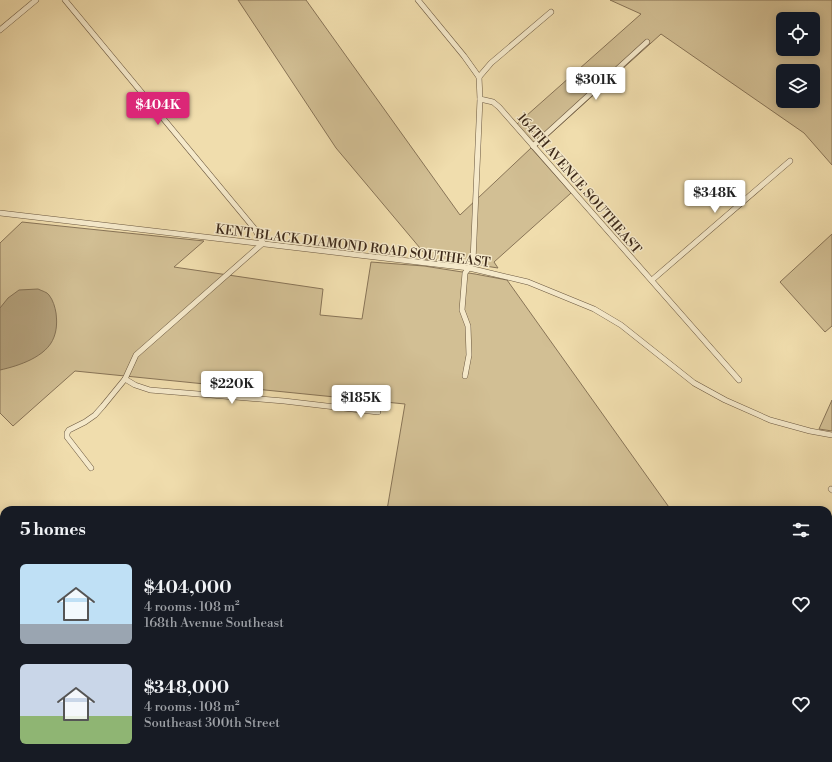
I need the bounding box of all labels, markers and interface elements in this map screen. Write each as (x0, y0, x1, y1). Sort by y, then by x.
map controls (776, 12, 820, 108)
button: locate (776, 12, 820, 56)
button: layers (776, 64, 820, 108)
pin: $301K (568, 67, 624, 101)
text: $301K (575, 72, 617, 88)
pin: $404K (130, 92, 186, 126)
text: $404K (135, 97, 181, 113)
street label: 164TH AVENUE SOUTHEAST (514, 110, 645, 257)
pin: $348K (687, 180, 743, 214)
text: $348K (693, 185, 737, 201)
street label: KENT BLACK DIAMOND ROAD SOUTHEAST (215, 221, 491, 271)
pin: $220K (204, 371, 260, 405)
text: $220K (210, 376, 254, 392)
pin: $185K (333, 385, 389, 419)
text: $185K (341, 390, 381, 406)
text: 5 homes (20, 519, 86, 541)
icon: filters (790, 519, 812, 541)
text: $404,000 (144, 577, 232, 599)
icon: home (52, 580, 100, 628)
icon: heart (790, 593, 812, 615)
text: 4 rooms · 108 m² (144, 599, 239, 615)
text: 168th Avenue Southeast (144, 615, 284, 631)
text: $348,000 (144, 677, 229, 699)
icon: home (52, 680, 100, 728)
icon: heart (790, 693, 812, 715)
text: 4 rooms · 108 m² (144, 699, 239, 715)
text: Southeast 300th Street (144, 715, 280, 731)

